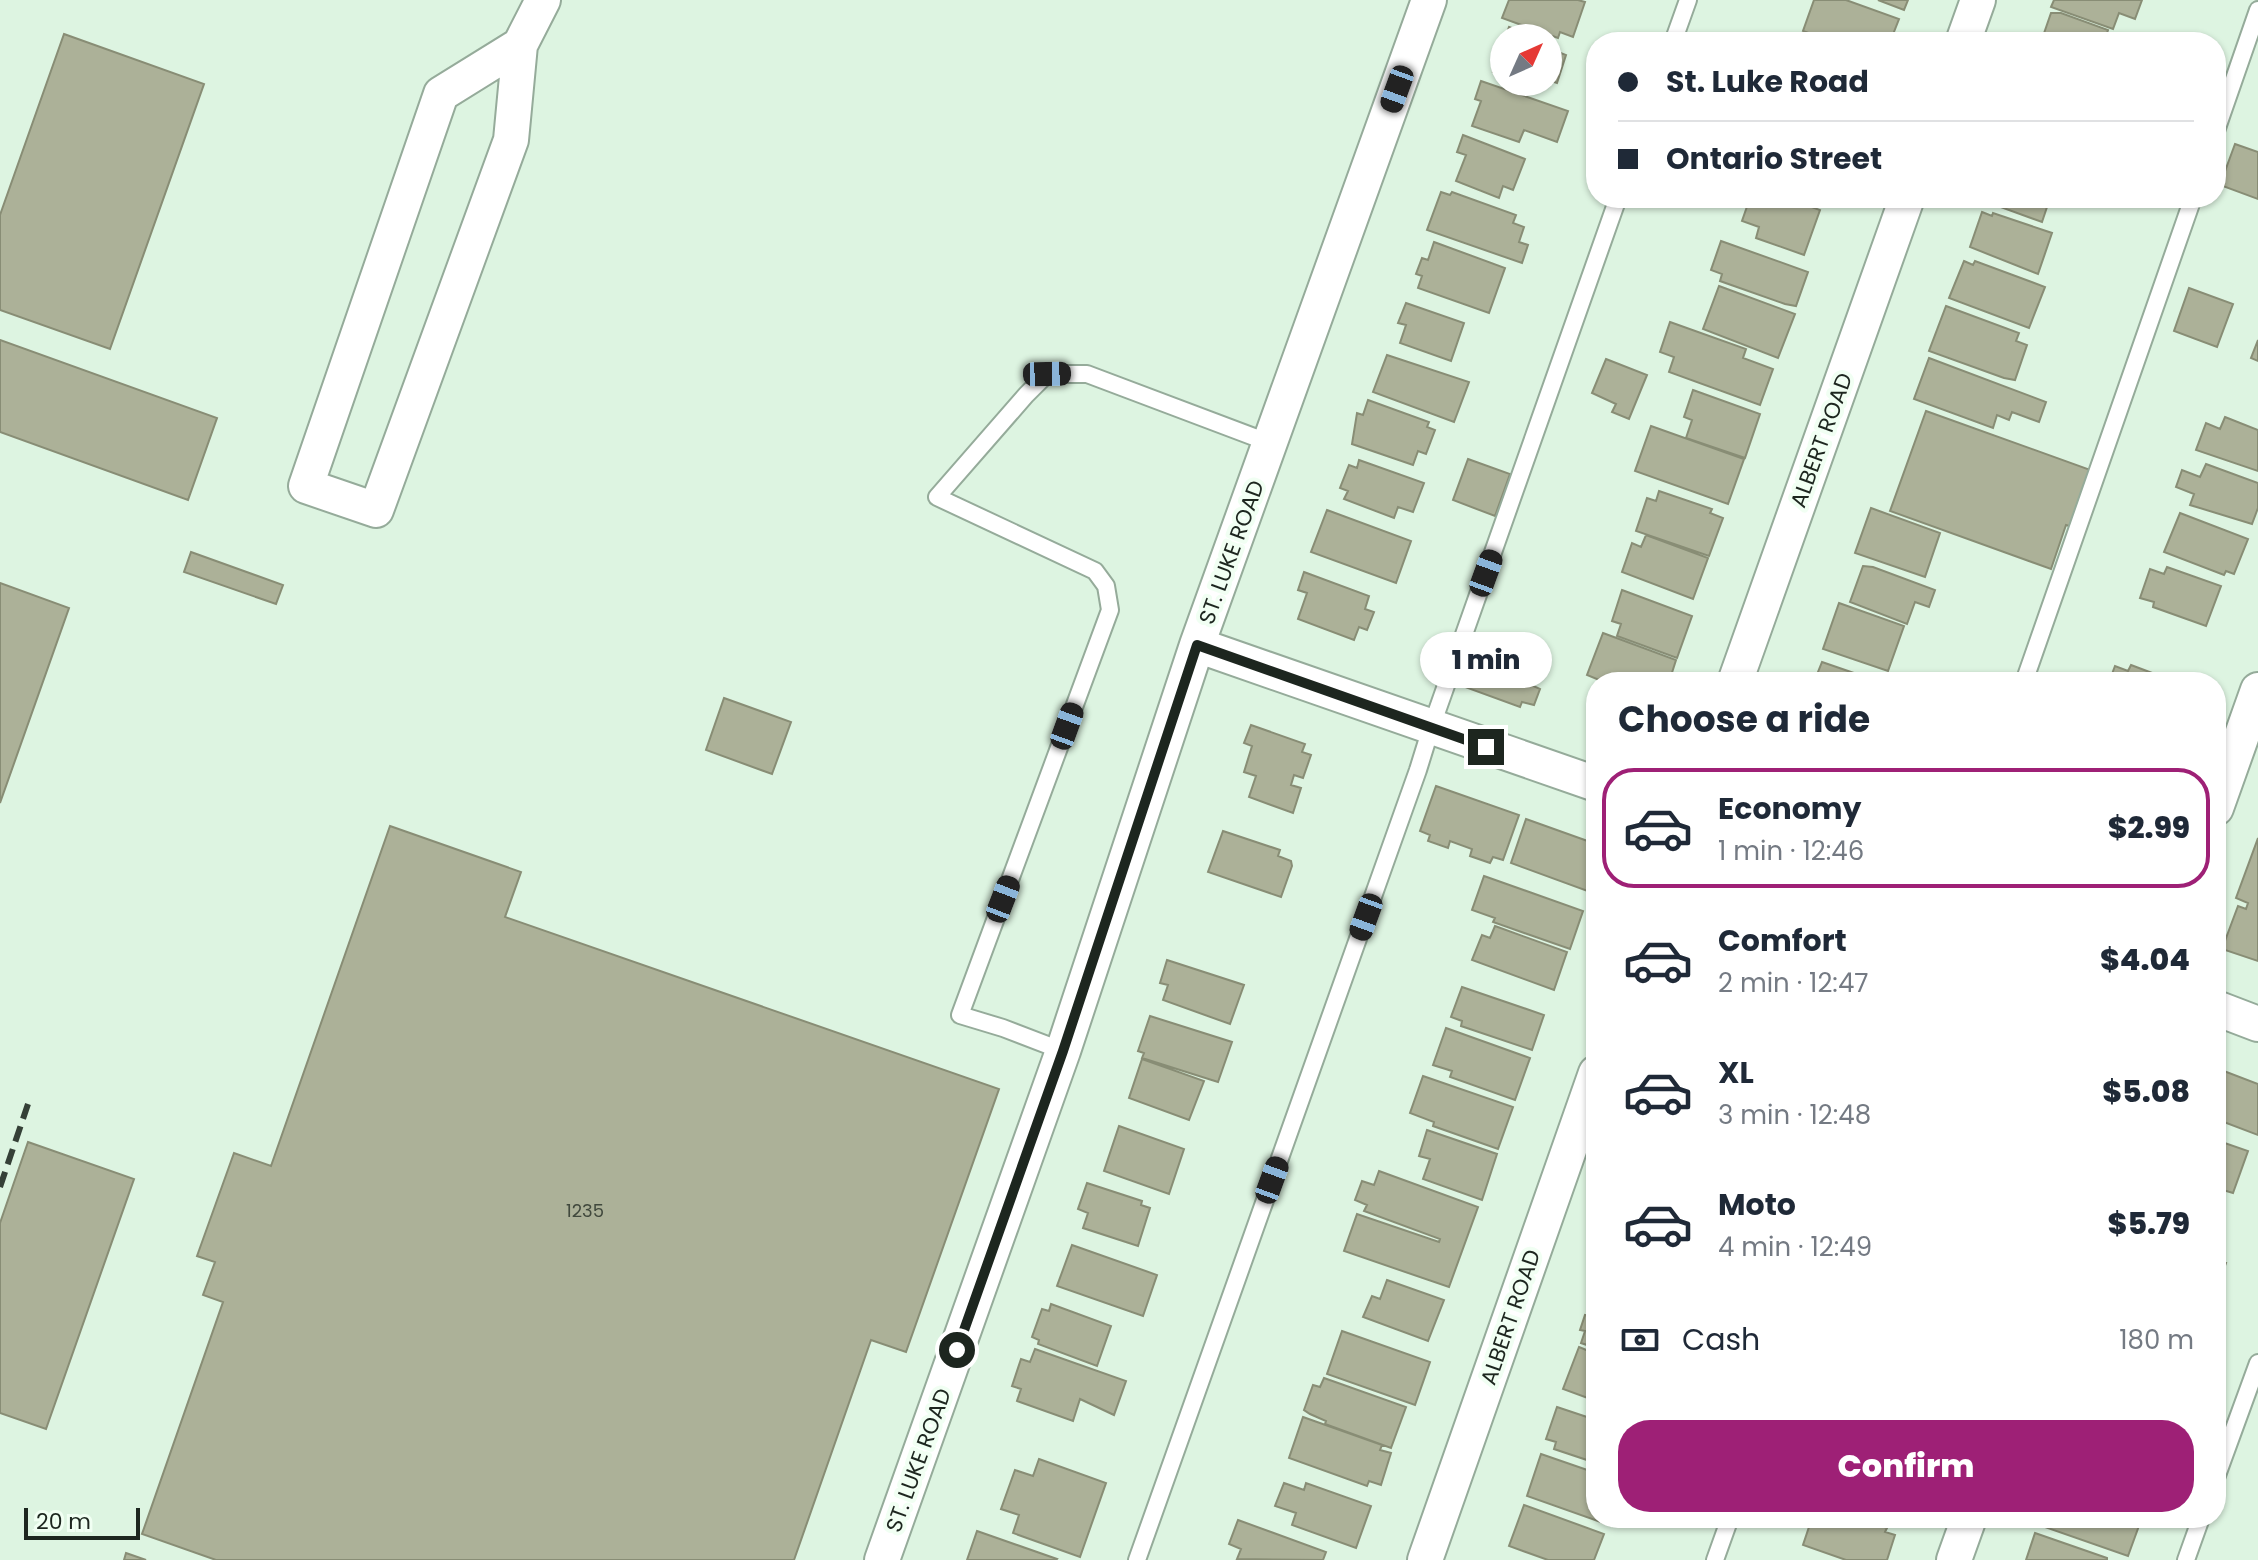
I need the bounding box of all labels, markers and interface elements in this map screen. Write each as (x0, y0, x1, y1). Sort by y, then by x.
north arrow (1490, 24, 1562, 96)
map controls (1490, 24, 1562, 96)
text: St. Luke Road (1666, 60, 1869, 103)
car (1378, 62, 1416, 116)
text: Ontario Street (1666, 137, 1882, 180)
car (1023, 362, 1071, 386)
street label: ALBERT ROAD (1783, 368, 1860, 512)
street label: ST. LUKE ROAD (1191, 476, 1272, 628)
car (1467, 546, 1505, 600)
callout: 1 min (1420, 631, 1552, 687)
text: 1 min (1452, 642, 1520, 678)
text: Choose a ride (1618, 694, 1870, 745)
car (1048, 699, 1086, 753)
route end (1468, 729, 1504, 765)
text: Economy (1718, 787, 1862, 830)
icon: car (1622, 792, 1694, 864)
text: $2.99 (2108, 806, 2190, 849)
text: 1 min · 12:46 (1718, 833, 1864, 869)
car (983, 872, 1023, 926)
car (1347, 890, 1385, 944)
text: Comfort (1718, 919, 1847, 962)
icon: car (1622, 924, 1694, 996)
text: $4.04 (2100, 938, 2190, 981)
text: 2 min · 12:47 (1718, 965, 1868, 1001)
text: XL (1718, 1051, 1754, 1094)
icon: car (1622, 1056, 1694, 1128)
text: $5.08 (2102, 1070, 2190, 1113)
text: 3 min · 12:48 (1718, 1097, 1871, 1133)
car (1253, 1153, 1291, 1207)
text: Moto (1718, 1183, 1796, 1226)
icon: car (1622, 1188, 1694, 1260)
house number: 1235 (566, 1198, 604, 1223)
text: $5.79 (2108, 1202, 2190, 1245)
text: 4 min · 12:49 (1718, 1229, 1872, 1265)
street label: ALBERT ROAD (1473, 1245, 1548, 1389)
icon: cash (1618, 1318, 1662, 1362)
text: Cash (1682, 1318, 1760, 1361)
text: 180 m (2119, 1322, 2194, 1358)
route start (939, 1332, 975, 1368)
street label: ST. LUKE ROAD (878, 1384, 959, 1536)
button: Confirm (1618, 1420, 2194, 1512)
scale bar (24, 1504, 140, 1540)
text: 20 m (36, 1506, 91, 1537)

